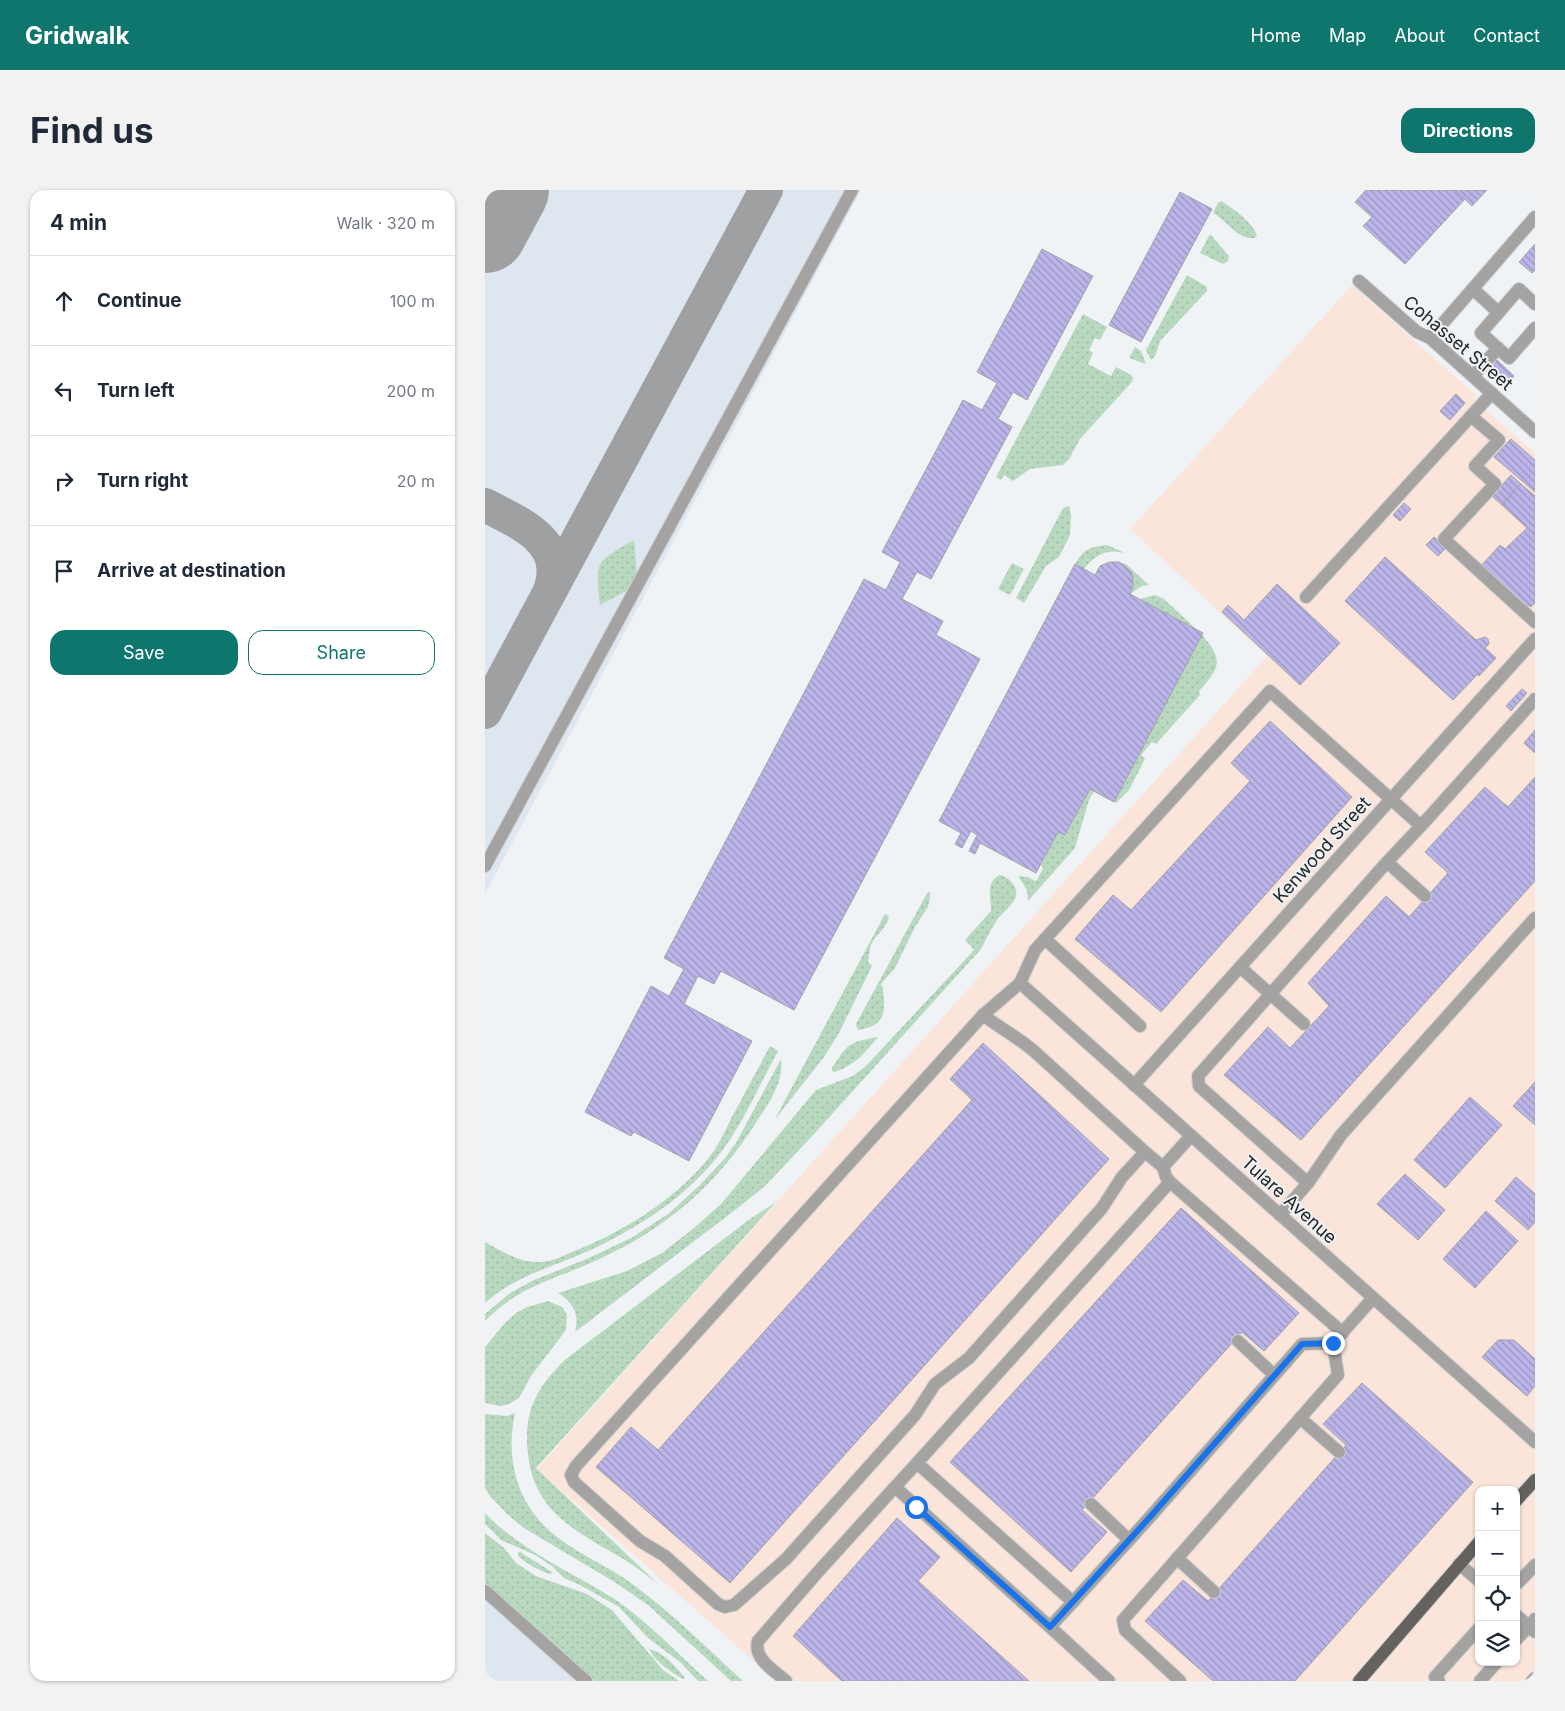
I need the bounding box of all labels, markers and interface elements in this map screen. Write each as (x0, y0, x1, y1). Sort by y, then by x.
text: Gridwalk (25, 21, 129, 50)
text: Home (1251, 25, 1301, 46)
text: Map (1329, 25, 1366, 46)
text: About (1394, 25, 1445, 46)
text: Contact (1473, 25, 1540, 46)
button: Directions (1401, 108, 1535, 153)
text: Find us (30, 109, 154, 151)
text: 4 min (50, 210, 107, 235)
text: Walk · 320 m (337, 213, 435, 233)
icon: ahead (50, 287, 78, 315)
text: Continue (97, 289, 182, 312)
text: 100 m (390, 291, 435, 311)
street label: Cohasset Street (1400, 291, 1517, 394)
icon: left (50, 377, 78, 405)
text: Turn left (97, 379, 175, 402)
text: 200 m (387, 381, 435, 401)
icon: right (50, 467, 78, 495)
text: Turn right (97, 469, 188, 492)
text: 20 m (397, 471, 435, 491)
icon: arrive (50, 557, 78, 585)
text: Arrive at destination (97, 559, 286, 582)
button: Save (50, 630, 238, 675)
button: Share (248, 630, 435, 675)
street label: Kenwood Street (1269, 792, 1375, 907)
street label: Tulare Avenue (1237, 1151, 1341, 1248)
route end (1322, 1332, 1345, 1355)
map controls (1475, 1486, 1520, 1666)
button: + (1475, 1486, 1520, 1531)
route start (905, 1496, 928, 1519)
button: − (1475, 1531, 1520, 1576)
button: locate (1475, 1576, 1520, 1621)
button: layers (1475, 1621, 1520, 1666)

